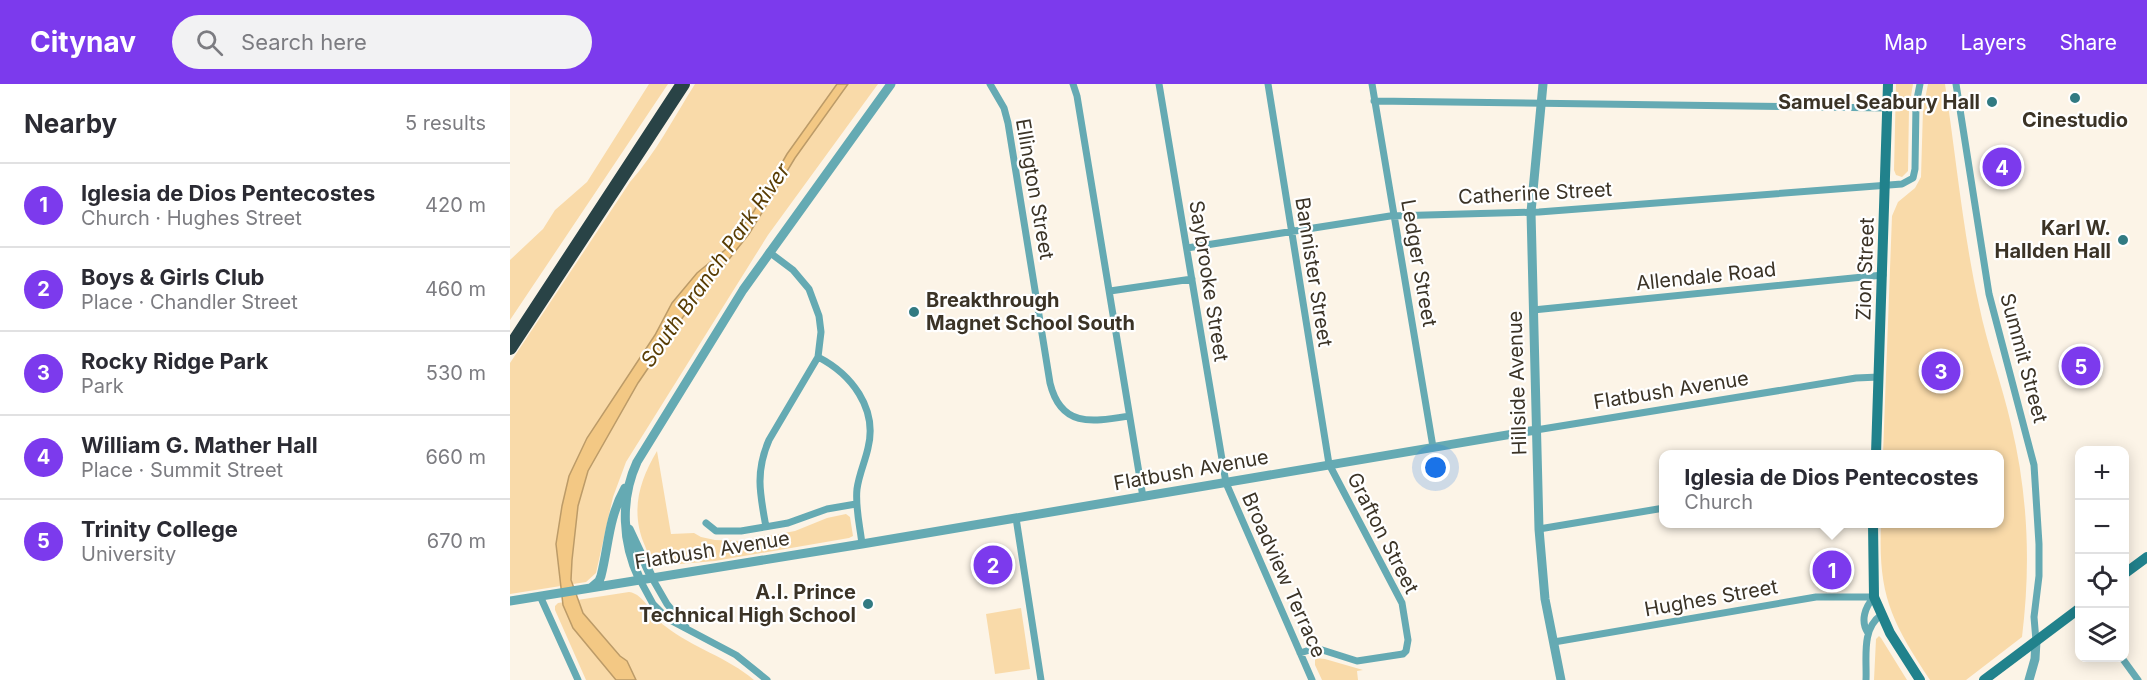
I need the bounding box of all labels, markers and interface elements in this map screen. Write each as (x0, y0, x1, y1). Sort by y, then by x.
search box (172, 15, 592, 69)
text: Citynav (30, 25, 136, 59)
icon: search (193, 26, 226, 59)
text: Search here (241, 29, 367, 55)
text: Map (1884, 30, 1928, 55)
text: Layers (1961, 30, 2027, 55)
text: Share (2060, 30, 2117, 55)
place label: Samuel Seabury Hall (1778, 90, 1980, 114)
marker: Cinestudio (2068, 91, 2082, 105)
marker: Samuel Seabury Hall (1985, 95, 1999, 109)
text: Nearby (24, 108, 117, 139)
place label: Cinestudio (2022, 108, 2128, 132)
text: 5 results (405, 111, 486, 135)
street label: Ellington Street (1011, 117, 1059, 262)
pin: 4 (1982, 144, 2022, 190)
water label: South Branch Park River (635, 158, 795, 372)
street label: Catherine Street (1457, 177, 1613, 209)
text: Iglesia de Dios Pentecostes (81, 180, 375, 206)
text: 1 (39, 193, 48, 217)
text: 420 m (425, 193, 486, 217)
street label: Bannister Street (1290, 196, 1338, 349)
street label: Ledger Street (1396, 198, 1442, 329)
street label: Saybrooke Street (1184, 199, 1234, 364)
text: Church · Hughes Street (81, 206, 302, 230)
place label: Karl W. Hallden Hall (1995, 216, 2111, 263)
street label: Zion Street (1851, 217, 1879, 321)
marker: Karl W. Hallden Hall (2116, 233, 2130, 247)
street label: Allendale Road (1635, 257, 1777, 295)
text: Boys & Girls Club (81, 264, 265, 290)
text: 2 (37, 277, 50, 301)
text: 460 m (425, 277, 486, 301)
place label: Breakthrough Magnet School South (926, 288, 1135, 335)
text: Place · Chandler Street (81, 290, 298, 314)
street label: Summit Street (1995, 291, 2053, 426)
marker: Breakthrough Magnet School South (907, 305, 921, 319)
street label: Hillside Avenue (1502, 310, 1532, 456)
pin: 5 (2062, 344, 2100, 388)
text: Rocky Ridge Park (81, 348, 268, 374)
pin: 3 (1922, 348, 1960, 394)
text: 3 (37, 361, 50, 385)
text: 530 m (426, 361, 486, 385)
street label: Flatbush Avenue (1592, 366, 1750, 414)
text: Park (81, 374, 124, 398)
text: William G. Mather Hall (81, 432, 318, 458)
text: 4 (37, 445, 50, 469)
text: 660 m (425, 445, 486, 469)
street label: Flatbush Avenue (1112, 445, 1270, 495)
map controls (2075, 446, 2129, 662)
button: + (2075, 446, 2129, 500)
popup (1659, 450, 2004, 528)
your location (1421, 453, 1450, 482)
text: Place · Summit Street (81, 458, 283, 482)
text: Iglesia de Dios Pentecostes (1684, 464, 1979, 490)
street label: Grafton Street (1342, 468, 1424, 598)
street label: Broadview Terrace (1237, 489, 1331, 661)
text: Church (1684, 490, 1753, 514)
button: − (2075, 500, 2129, 554)
text: Trinity College (81, 516, 238, 542)
street label: Flatbush Avenue (633, 526, 791, 574)
text: 5 (37, 529, 50, 553)
text: 670 m (427, 529, 486, 553)
text: University (81, 542, 176, 566)
pin: 2 (974, 542, 1012, 588)
pin: 1 (1812, 548, 1852, 592)
button: locate (2075, 554, 2129, 608)
street label: Hughes Street (1642, 574, 1780, 622)
place label: A.I. Prince Technical High School (639, 580, 856, 627)
marker: A.I. Prince Technical High School (861, 597, 875, 611)
button: layers (2075, 608, 2129, 662)

